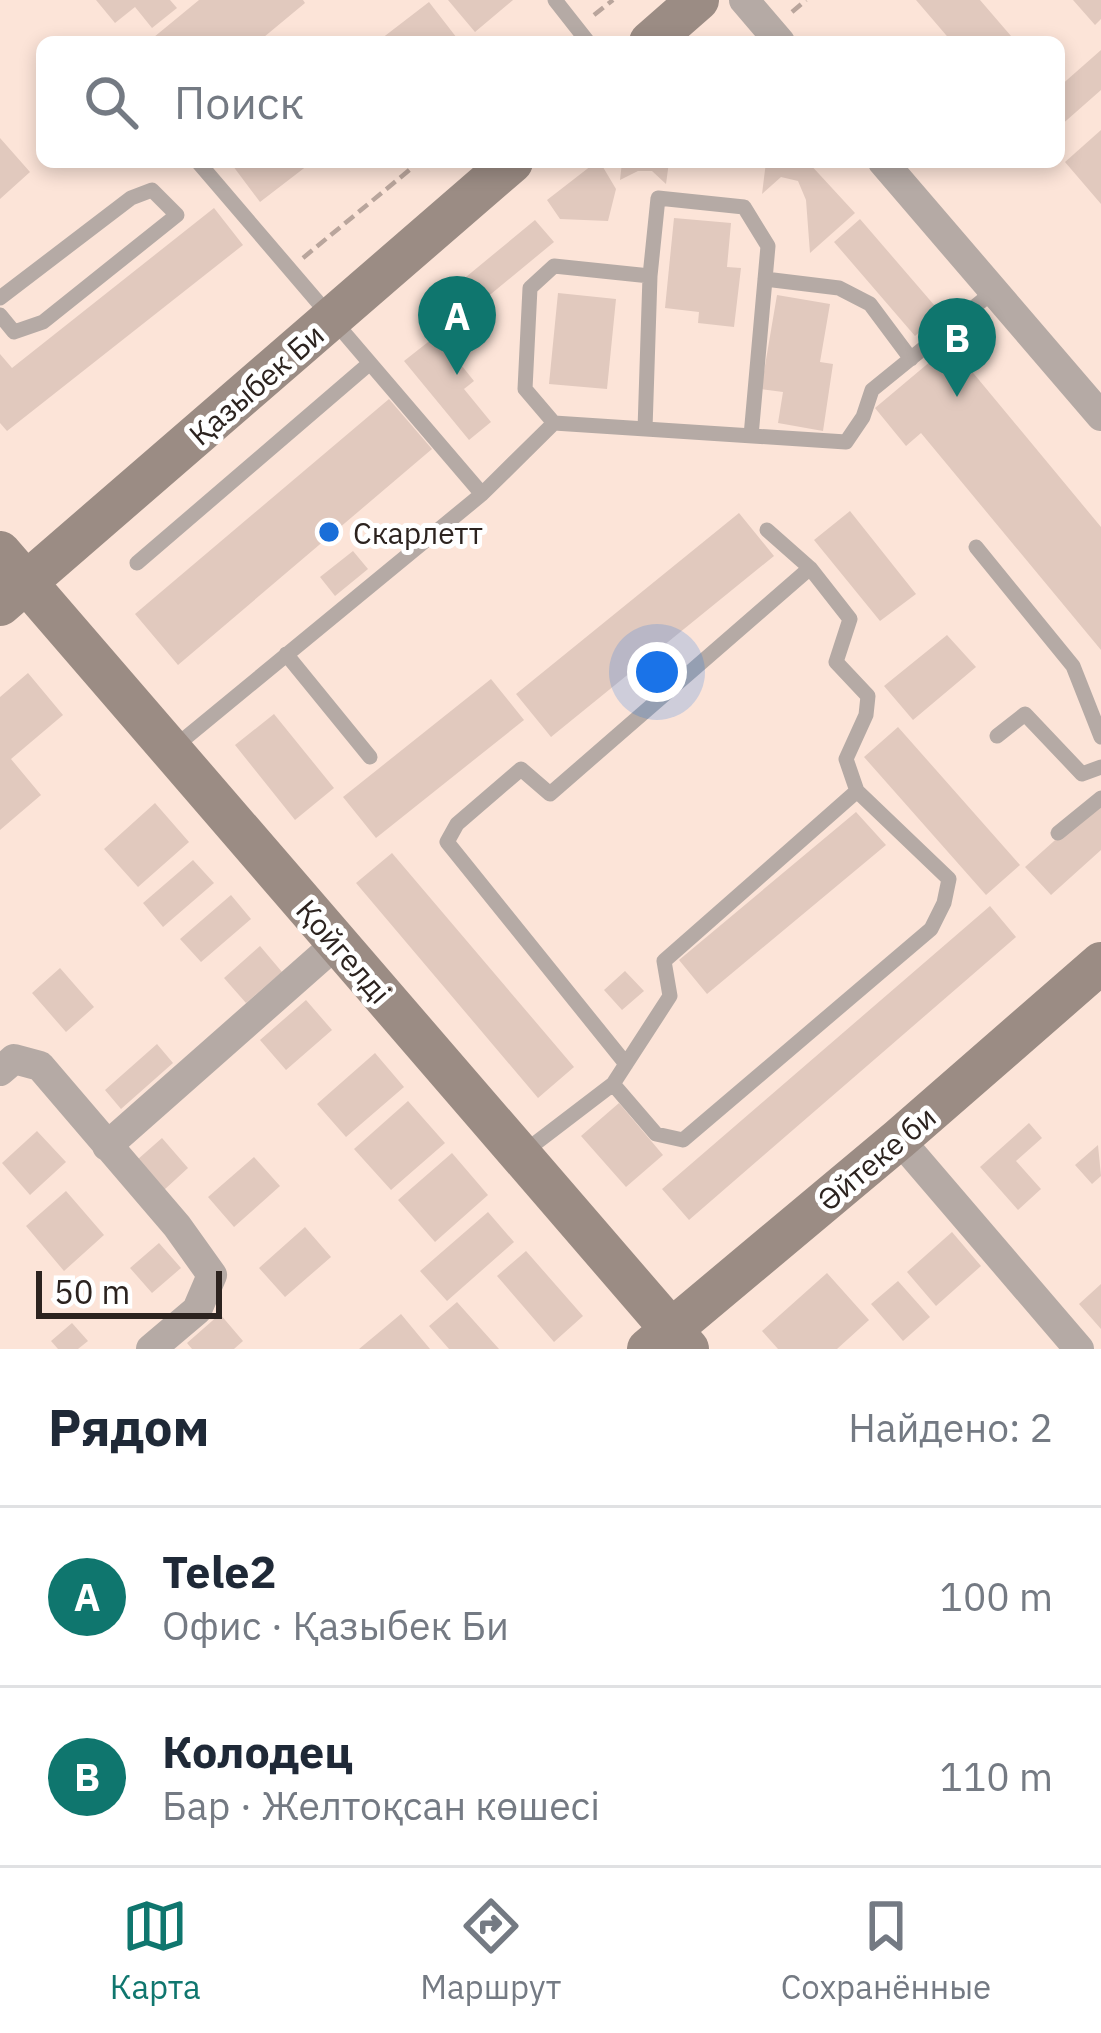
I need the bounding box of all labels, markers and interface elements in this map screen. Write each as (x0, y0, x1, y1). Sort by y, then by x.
search box (36, 36, 1065, 168)
icon: search (78, 69, 144, 135)
text: Поиск (174, 73, 304, 131)
pin: A (418, 276, 496, 375)
pin: B (918, 298, 996, 397)
street label: Қазыбек Би (180, 315, 332, 453)
place label: Скарлетт (353, 513, 483, 552)
marker: Скарлетт (316, 519, 342, 545)
your location (627, 642, 687, 702)
street label: Қойгелді (288, 891, 400, 1011)
street label: Әйтеке би (809, 1097, 943, 1219)
scale bar (36, 1265, 222, 1318)
text: 50 m (54, 1270, 130, 1313)
text: Рядом (48, 1394, 210, 1460)
text: Найдено: 2 (848, 1402, 1053, 1453)
text: Tele2 (162, 1542, 277, 1600)
text: A (74, 1571, 100, 1622)
text: 100 m (940, 1571, 1053, 1622)
text: Офис · Қазыбек Би (162, 1600, 509, 1651)
text: Колодец (162, 1722, 353, 1780)
text: B (74, 1751, 100, 1802)
text: 110 m (940, 1751, 1053, 1802)
text: Бар · Желтоқсан көшесі (162, 1780, 600, 1831)
tab: Карта (110, 1893, 201, 2008)
tab: Маршрут (420, 1893, 561, 2008)
tab: Сохранённые (781, 1893, 991, 2008)

